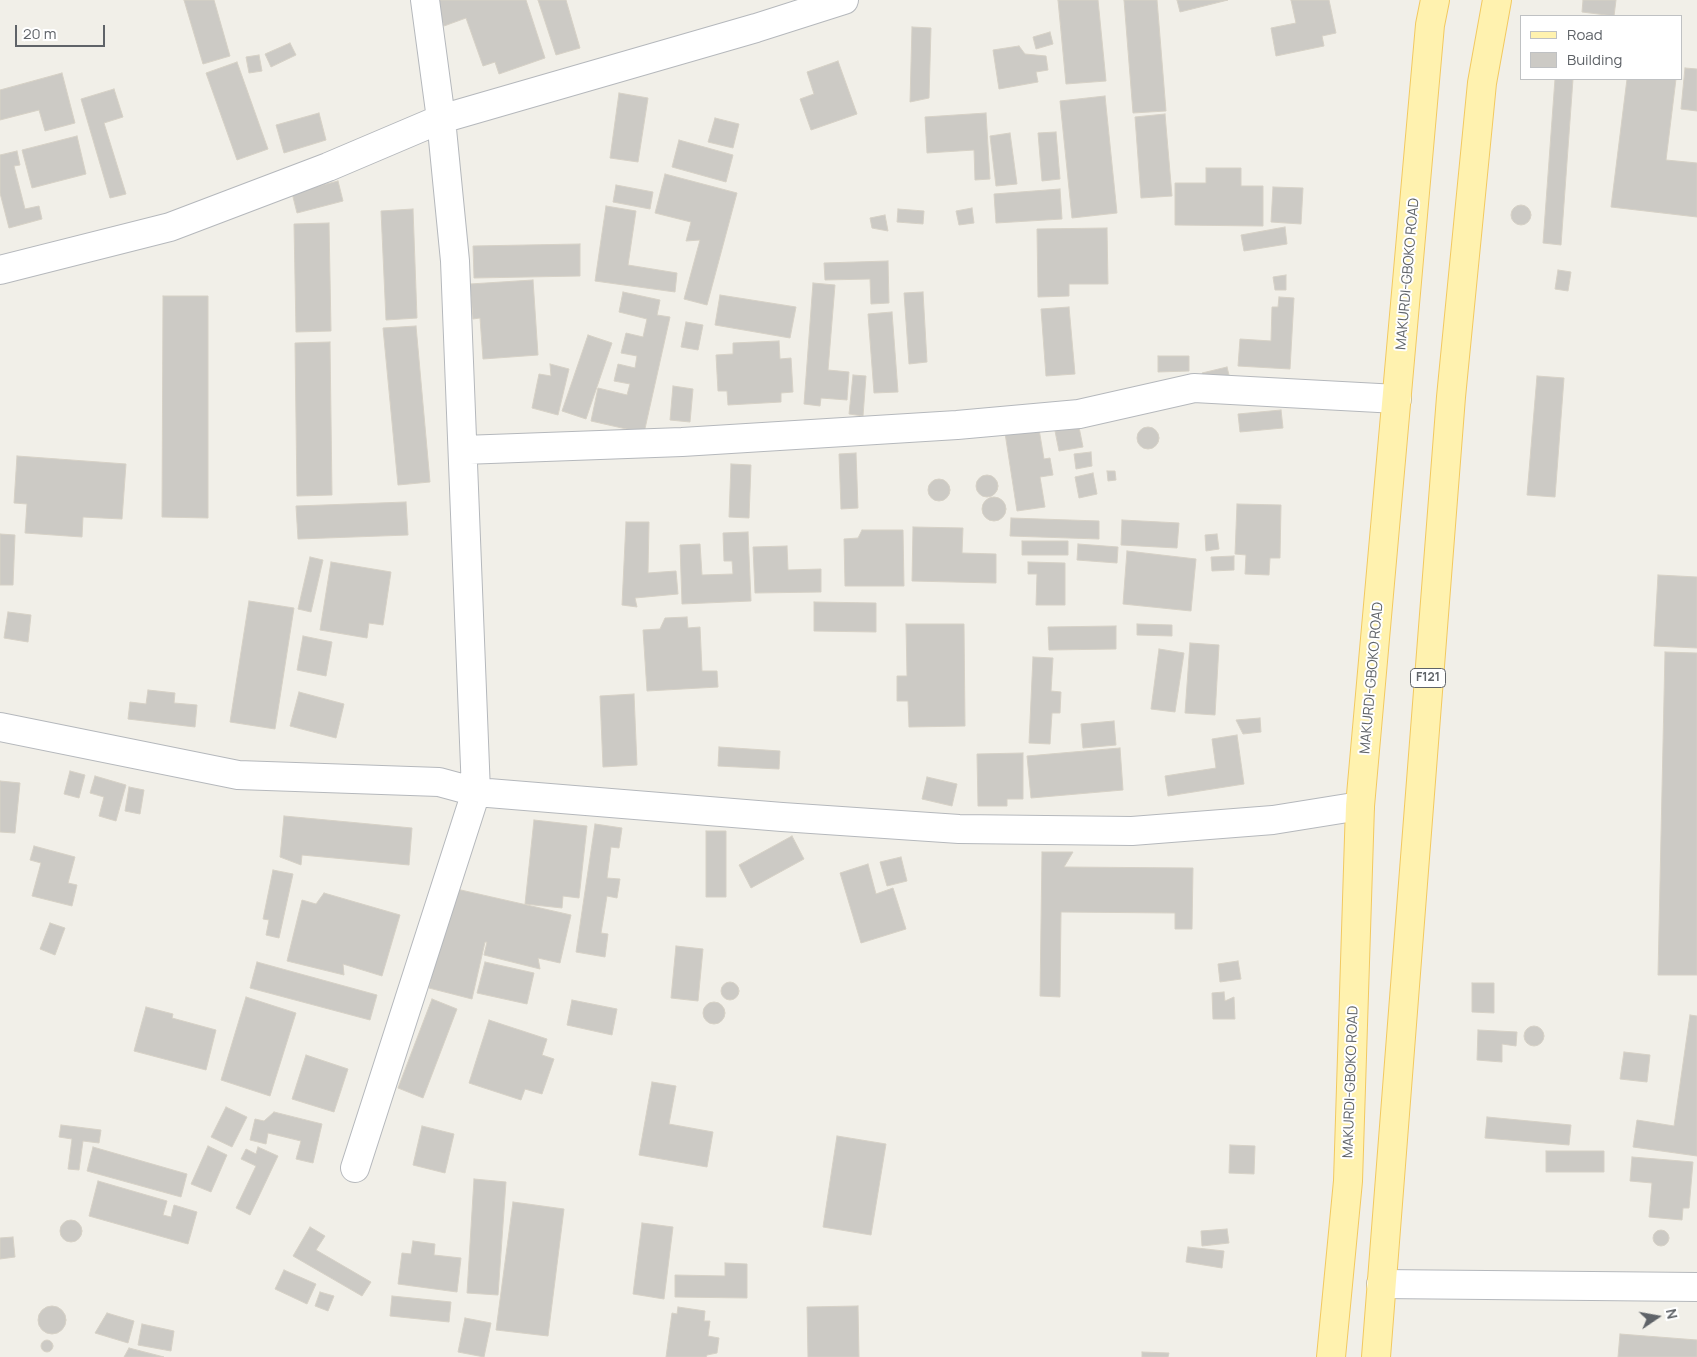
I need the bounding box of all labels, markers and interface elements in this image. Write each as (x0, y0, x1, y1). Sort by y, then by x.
scale bar (18, 15, 108, 47)
legend (1520, 15, 1682, 80)
text: 20 m (23, 23, 56, 44)
text: Road (1567, 24, 1603, 45)
text: Building (1567, 49, 1622, 70)
street label: MAKURDI-GBOKO ROAD (1393, 197, 1423, 351)
street label: MAKURDI-GBOKO ROAD (1357, 601, 1387, 755)
road number: F121 (1410, 668, 1446, 688)
street label: MAKURDI-GBOKO ROAD (1340, 1006, 1362, 1158)
north arrow (1632, 1292, 1682, 1342)
text: N (1662, 1307, 1682, 1321)

